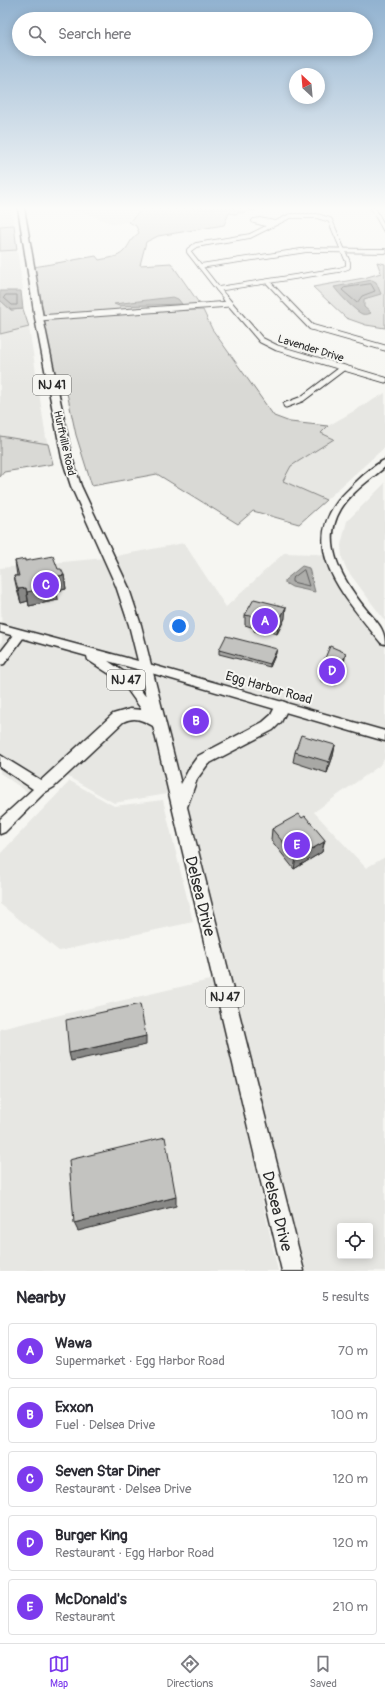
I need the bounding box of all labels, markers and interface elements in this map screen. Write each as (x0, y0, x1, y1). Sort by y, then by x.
search box (12, 12, 373, 56)
icon: search (26, 23, 48, 45)
text: Search here (58, 25, 131, 44)
north arrow (289, 68, 325, 104)
street label: Lavender Drive (276, 332, 346, 365)
road number: NJ 41 (33, 375, 71, 395)
street label: Hurffville Road (51, 409, 78, 477)
pin: C (33, 570, 59, 600)
pin: A (252, 606, 278, 636)
your location (169, 616, 189, 636)
pin: D (319, 656, 345, 686)
street label: Egg Harbor Road (224, 668, 314, 708)
road number: NJ 47 (107, 670, 145, 690)
pin: B (183, 706, 209, 736)
pin: E (284, 830, 310, 860)
street label: Delsea Drive (180, 854, 220, 938)
road number: NJ 47 (206, 987, 244, 1007)
street label: Delsea Drive (257, 1169, 297, 1253)
map controls (337, 1223, 373, 1259)
button: locate (337, 1223, 373, 1259)
text: Nearby (16, 1287, 65, 1308)
text: 5 results (322, 1289, 369, 1305)
text: Wawa (55, 1334, 92, 1353)
text: A (26, 1343, 34, 1359)
text: 70 m (338, 1343, 368, 1359)
text: Supermarket · Egg Harbor Road (55, 1353, 225, 1369)
text: Exxon (55, 1398, 93, 1417)
text: B (26, 1407, 34, 1423)
text: 100 m (331, 1407, 368, 1423)
text: Fuel · Delsea Drive (55, 1417, 155, 1433)
text: Seven Star Diner (55, 1462, 160, 1481)
text: C (26, 1471, 34, 1487)
text: 120 m (332, 1471, 368, 1487)
text: Restaurant · Delsea Drive (55, 1481, 191, 1497)
text: Burger King (55, 1526, 128, 1545)
text: D (26, 1535, 34, 1551)
text: 120 m (332, 1535, 368, 1551)
text: Restaurant · Egg Harbor Road (55, 1545, 214, 1561)
text: McDonald's (55, 1590, 127, 1609)
text: E (27, 1599, 33, 1615)
text: 210 m (332, 1599, 368, 1615)
text: Restaurant (55, 1609, 115, 1625)
tab: Map (48, 1653, 70, 1690)
tab: Directions (166, 1653, 213, 1690)
tab: Saved (310, 1653, 337, 1690)

